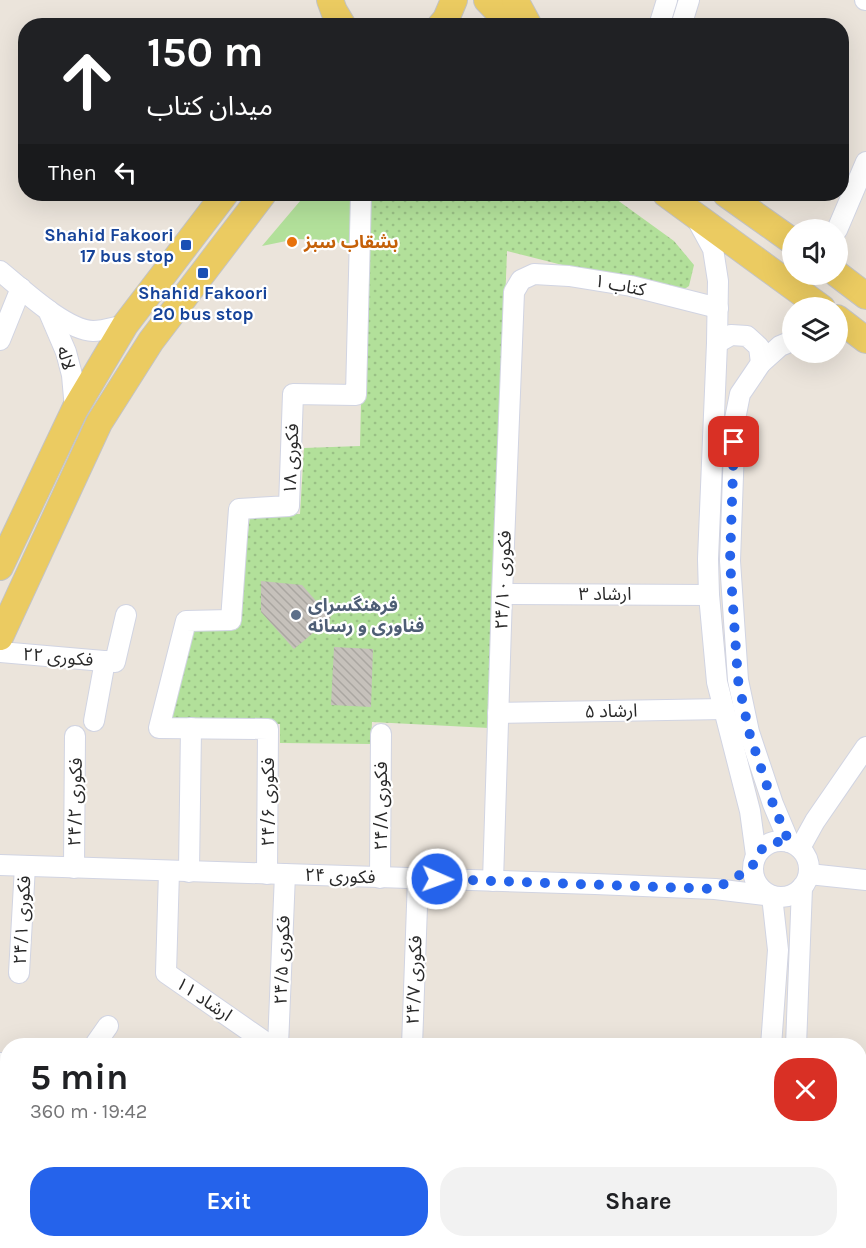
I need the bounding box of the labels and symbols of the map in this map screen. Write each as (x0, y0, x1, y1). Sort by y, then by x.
place label: Shahid Fakoori 17 bus stop (44, 224, 174, 267)
place label: بشقاب سبز (303, 231, 398, 253)
marker: بشقاب سبز (285, 235, 299, 249)
marker: Shahid Fakoori 17 bus stop (179, 238, 193, 252)
marker: Shahid Fakoori 20 bus stop (196, 266, 210, 280)
street label: کتاب ۱ (592, 269, 648, 301)
place label: Shahid Fakoori 20 bus stop (138, 282, 268, 325)
street label: لاله (52, 343, 80, 373)
pin (708, 416, 759, 467)
street label: فکوری ١٨ (279, 423, 303, 495)
street label: فکوری ۲۴/۱۰ (490, 530, 516, 630)
street label: ارشاد ۳ (579, 583, 631, 605)
place label: فرهنگسرای فناوری و رسانه (308, 594, 424, 637)
marker: فرهنگسرای فناوری و رسانه (289, 608, 303, 622)
street label: فکوری ۲۲ (22, 643, 94, 671)
street label: ارشاد ۵ (584, 700, 638, 722)
street label: فکوری ۲۴/۲ (63, 757, 87, 847)
street label: فکوری ۲۴/۶ (257, 758, 279, 846)
street label: فکوری ۲۴/۸ (370, 762, 392, 850)
position arrow (405, 847, 469, 911)
street label: فکوری ۲۴ (304, 864, 376, 888)
street label: فکوری ۲۴/۱ (9, 875, 35, 965)
street label: فکوری ۲۴/۵ (269, 915, 295, 1005)
street label: فکوری ۲۴/۷ (401, 935, 427, 1025)
street label: ارشاد ۱۱ (172, 972, 236, 1026)

